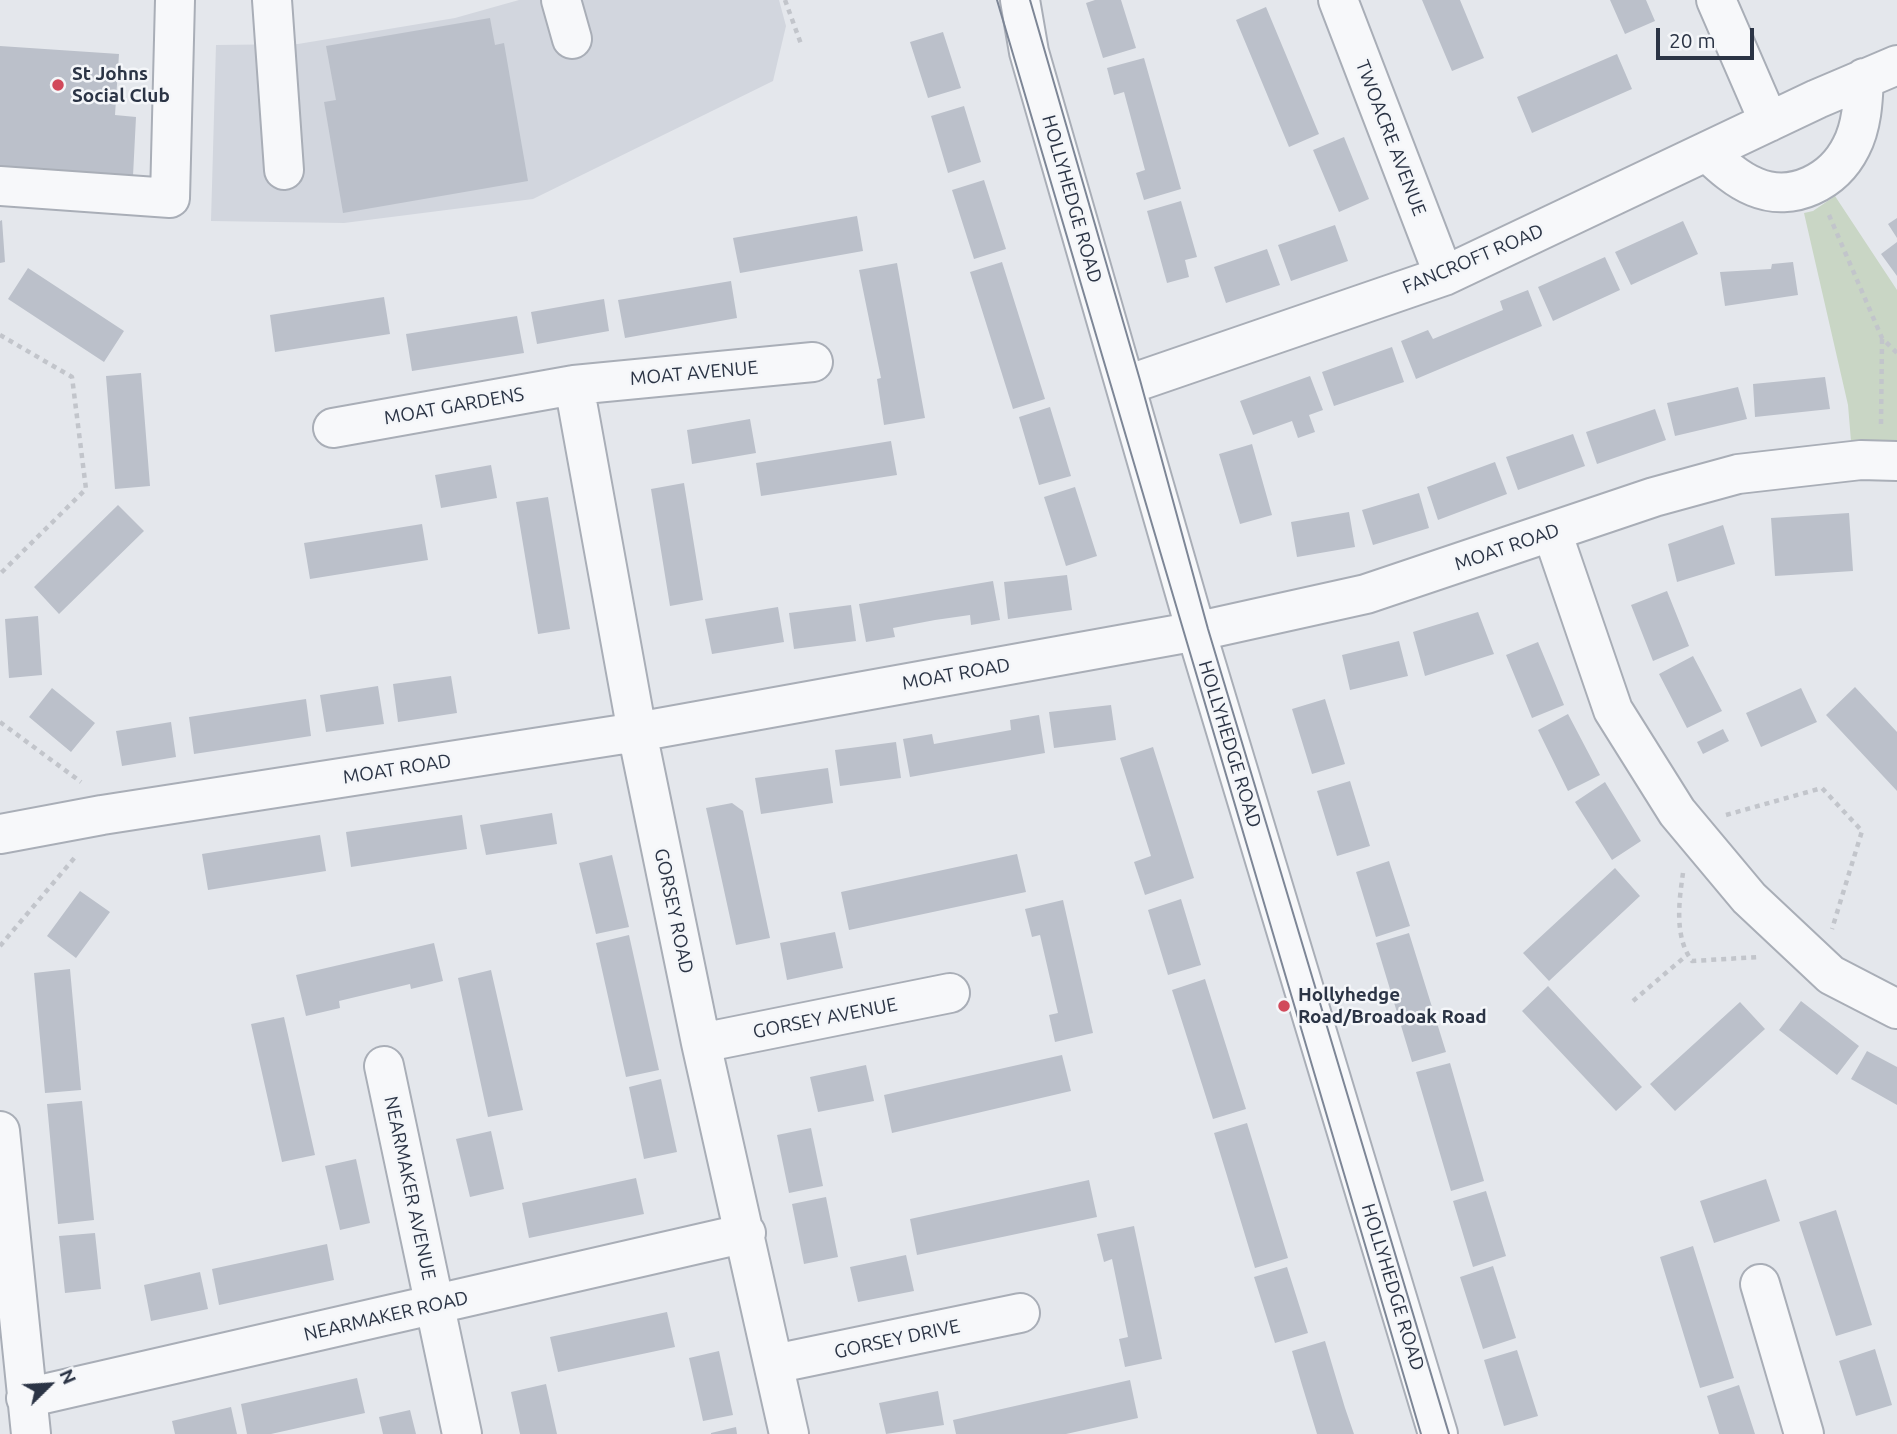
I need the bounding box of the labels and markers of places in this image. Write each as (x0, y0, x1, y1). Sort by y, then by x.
place label: St Johns Social Club (72, 63, 170, 107)
marker: St Johns Social Club (50, 77, 66, 93)
place label: Hollyhedge Road/Broadoak Road (1298, 984, 1487, 1028)
marker: Hollyhedge Road/Broadoak Road (1276, 998, 1292, 1014)

